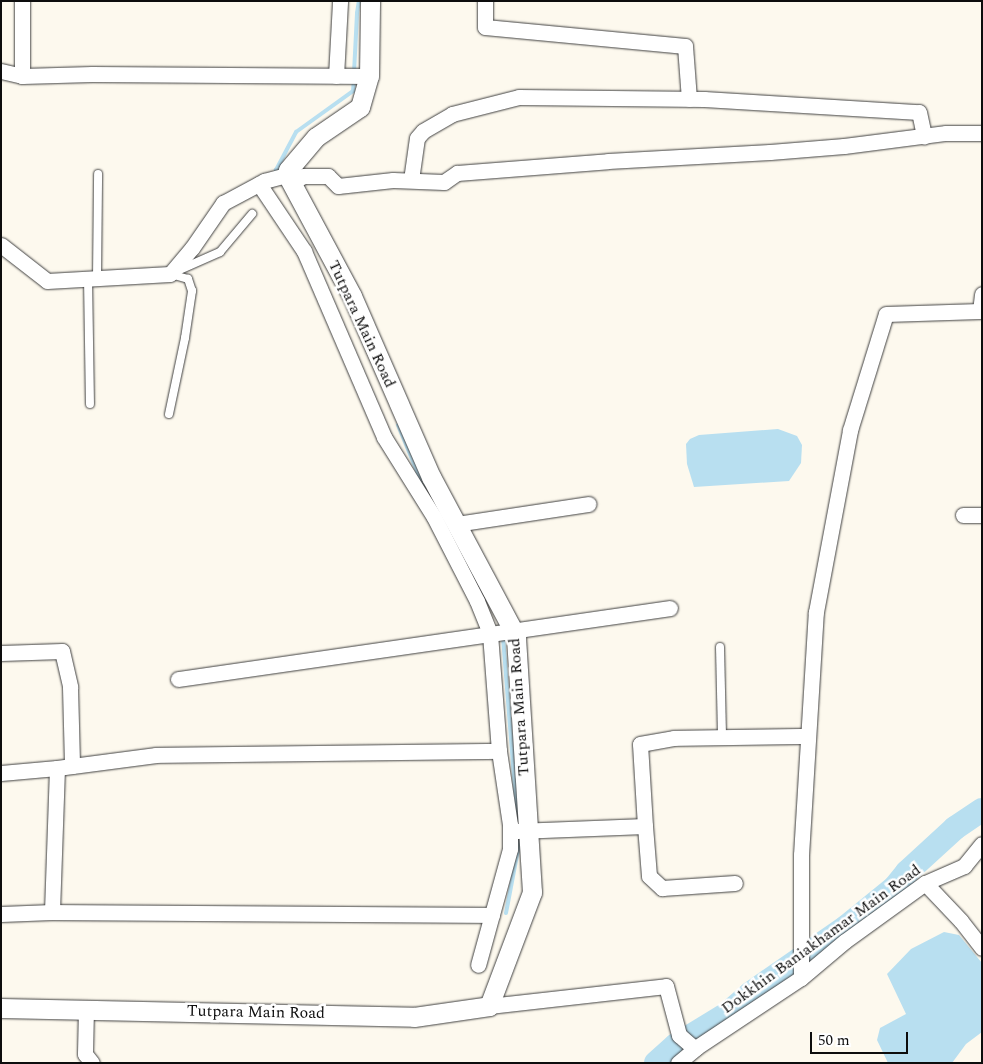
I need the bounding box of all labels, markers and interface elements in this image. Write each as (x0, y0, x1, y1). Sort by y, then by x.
street label: Tutpara Main Road (324, 257, 400, 391)
street label: Tutpara Main Road (505, 637, 533, 777)
street label: Dokkhin Baniakhamar Main Road (718, 860, 924, 1018)
street label: Tutpara Main Road (187, 1001, 325, 1023)
scale bar (813, 1022, 910, 1054)
text: 50 m (818, 1029, 850, 1052)

